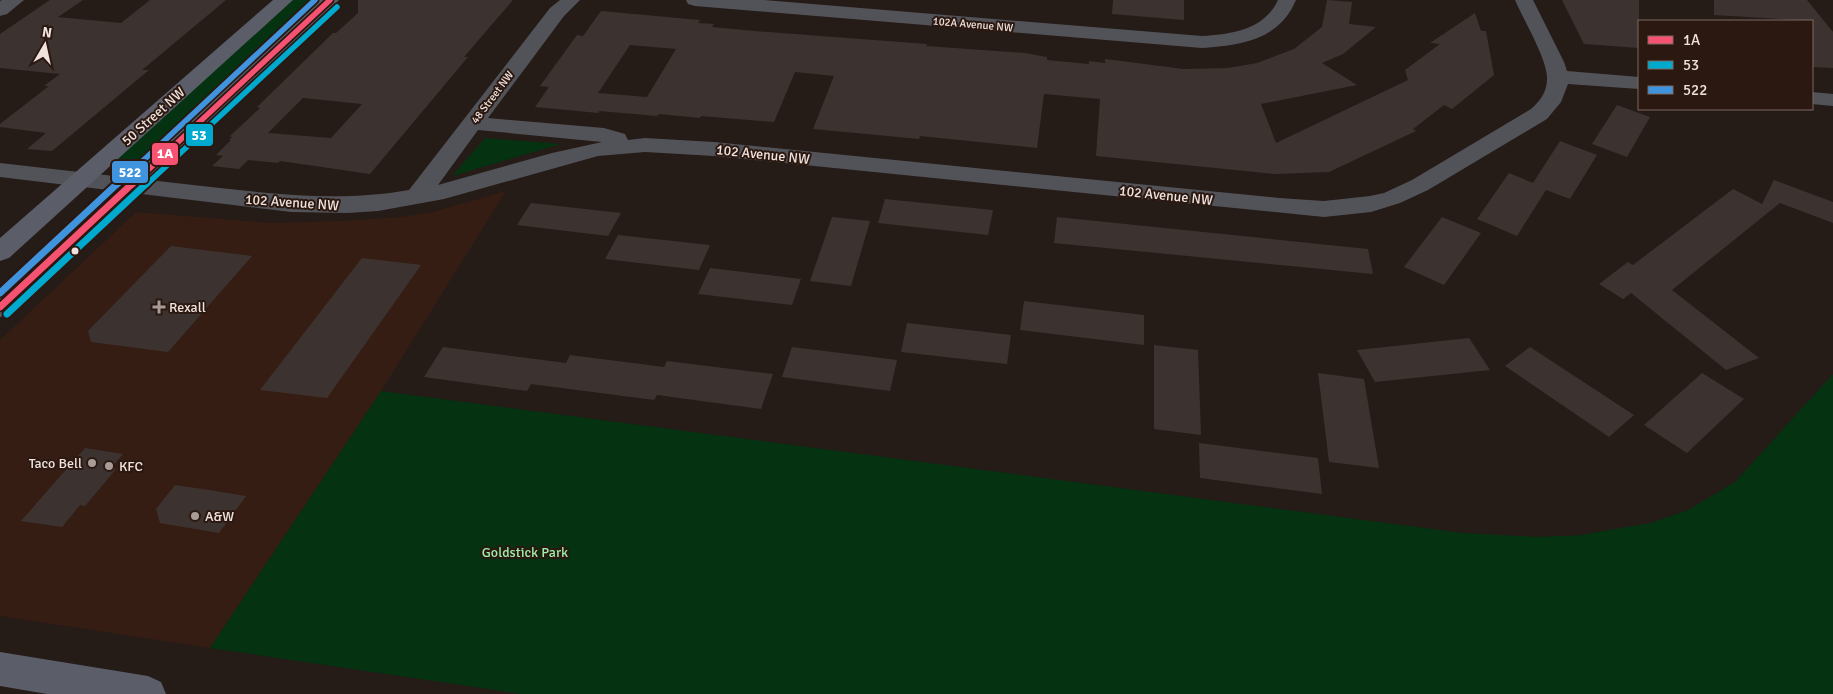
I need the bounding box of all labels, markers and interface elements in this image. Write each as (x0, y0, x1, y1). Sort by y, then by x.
street label: 102A Avenue NW (932, 15, 1014, 35)
north arrow (20, 20, 70, 70)
legend (1638, 20, 1813, 110)
text: N (41, 23, 53, 42)
text: 1A (1683, 31, 1700, 49)
text: 53 (1683, 56, 1699, 74)
street label: 48 Street NW (468, 68, 517, 126)
text: 522 (1683, 81, 1707, 99)
street label: 50 Street NW (118, 84, 189, 149)
line badge: 53 (185, 123, 214, 147)
text: 53 (191, 127, 207, 144)
street label: 102 Avenue NW (715, 141, 811, 168)
line badge: 1A (151, 142, 179, 166)
text: 1A (157, 145, 173, 162)
line badge: 522 (111, 160, 149, 184)
text: 522 (119, 164, 141, 181)
street label: 102 Avenue NW (1118, 182, 1214, 209)
street label: 102 Avenue NW (244, 191, 340, 214)
unlabelled marker (70, 246, 80, 256)
place label: Rexall (169, 299, 206, 316)
marker: Rexall (153, 301, 165, 313)
place label: Taco Bell (29, 455, 82, 472)
marker: Taco Bell (86, 457, 98, 469)
place label: KFC (119, 458, 143, 475)
marker: KFC (103, 460, 115, 472)
place label: A&W (205, 508, 234, 525)
marker: A&W (189, 510, 201, 522)
park label: Goldstick Park (482, 544, 568, 561)

